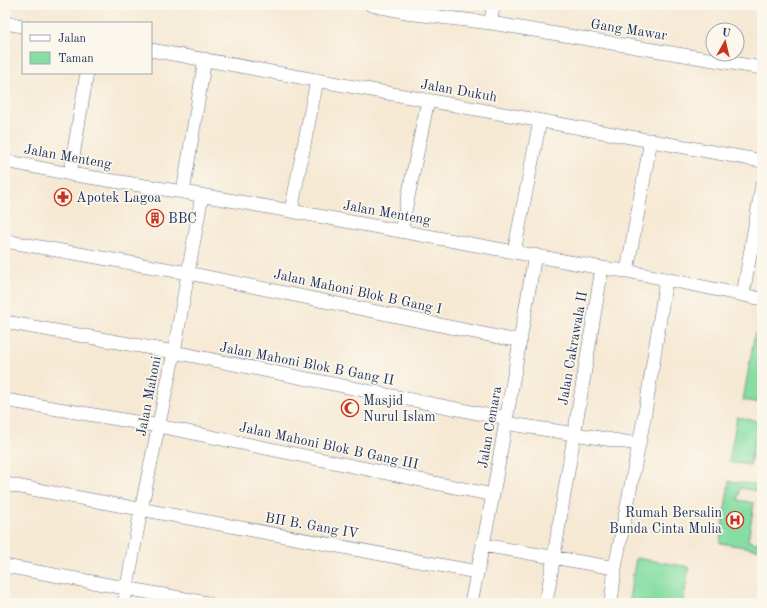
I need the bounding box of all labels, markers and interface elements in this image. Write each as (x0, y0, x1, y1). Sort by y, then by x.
street label: Gang Mawar (590, 17, 668, 43)
legend (22, 22, 152, 74)
north arrow (705, 22, 745, 62)
text: U (721, 28, 732, 40)
text: Jalan (58, 33, 87, 45)
text: Taman (58, 53, 94, 65)
street label: Jalan Dukuh (419, 77, 499, 105)
street label: Jalan Menteng (23, 142, 113, 172)
pharmacy icon: Apotek Lagoa (53, 187, 73, 207)
place label: Apotek Lagoa (76, 191, 161, 205)
street label: Jalan Menteng (342, 198, 432, 228)
building icon: BBC (145, 208, 165, 228)
place label: BBC (168, 212, 197, 226)
street label: Jalan Mahoni Blok B Gang I (272, 267, 443, 317)
street label: Jalan Cakrawala II (556, 290, 590, 406)
street label: Jalan Mahoni Blok B Gang II (218, 340, 395, 388)
street label: Jalan Mahoni (134, 355, 164, 437)
street label: Jalan Cemara (476, 385, 504, 469)
place label: Masjid Nurul Islam (363, 394, 436, 424)
mosque icon: Masjid Nurul Islam (340, 398, 360, 418)
street label: Jalan Mahoni Blok B Gang III (238, 420, 420, 472)
place label: Rumah Bersalin Bunda Cinta Mulia (609, 506, 722, 536)
hospital icon: Rumah Bersalin Bunda Cinta Mulia (725, 510, 745, 530)
street label: BII B. Gang IV (264, 511, 360, 541)

